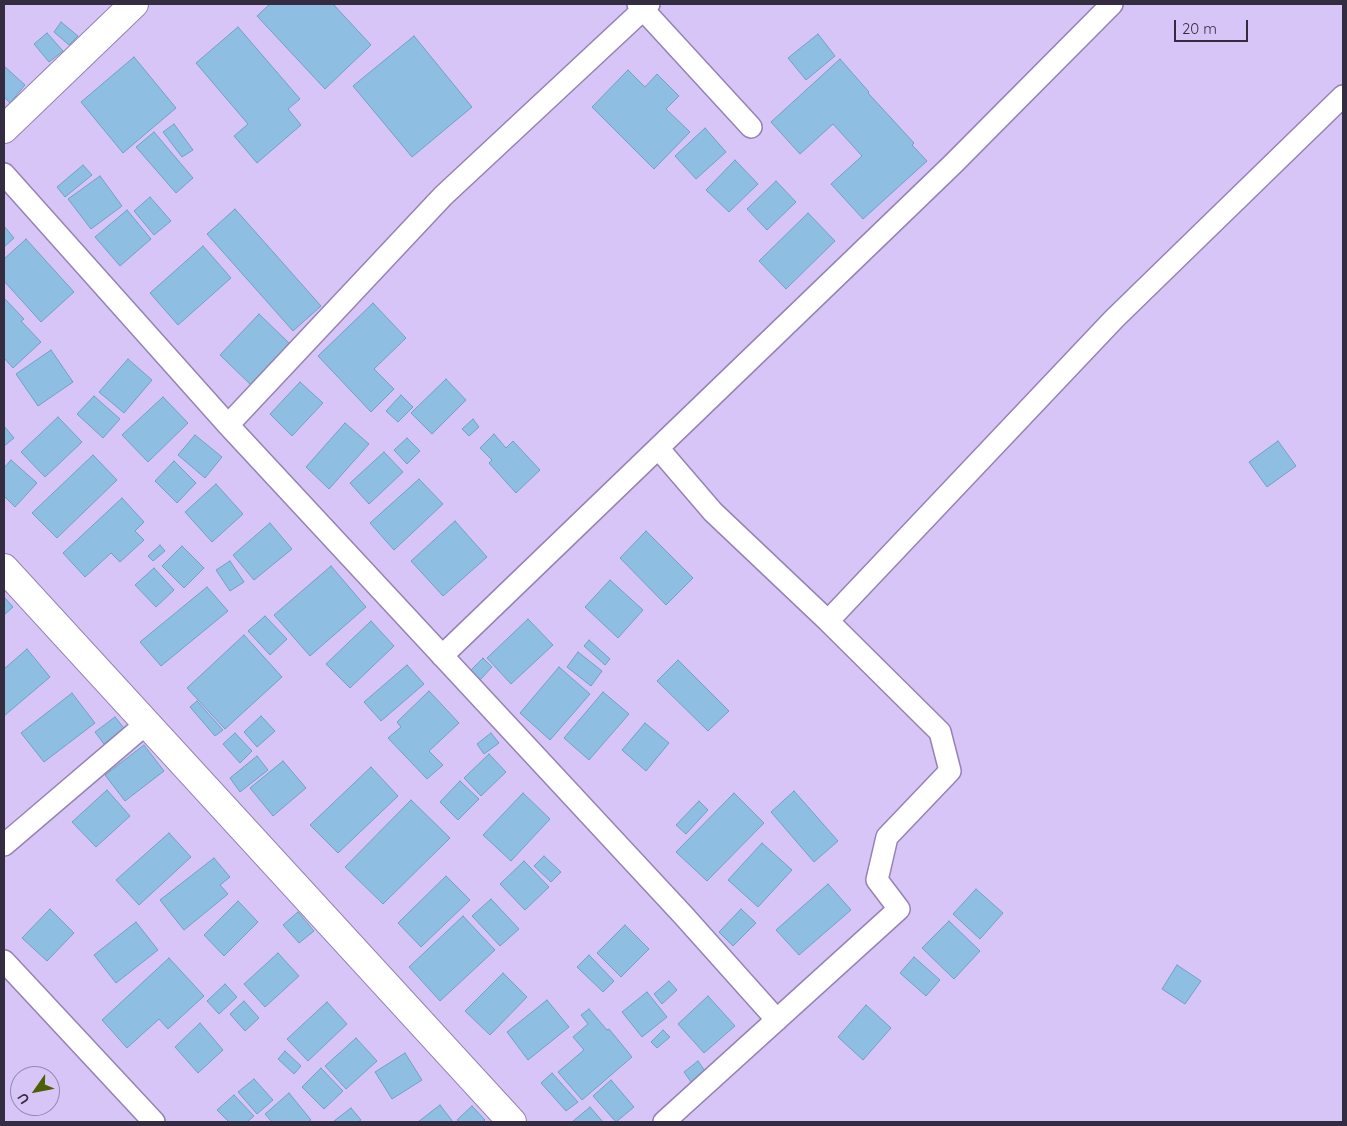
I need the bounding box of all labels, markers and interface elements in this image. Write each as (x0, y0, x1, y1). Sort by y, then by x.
scale bar (1177, 10, 1251, 42)
text: 20 m (1182, 19, 1217, 38)
north arrow (10, 1066, 60, 1116)
text: U (13, 1090, 33, 1108)

